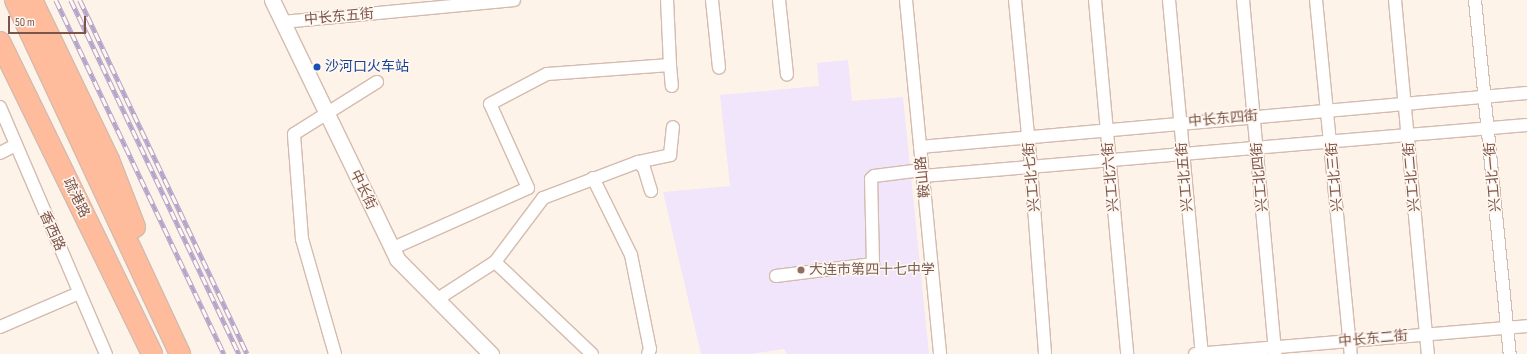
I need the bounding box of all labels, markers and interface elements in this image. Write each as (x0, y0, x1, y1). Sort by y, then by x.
street label: 中长东五街 (303, 6, 375, 28)
scale bar (10, 8, 88, 34)
text: 50 m (15, 15, 35, 30)
place label: 沙河口火车站 (325, 59, 409, 75)
marker: 沙河口火车站 (312, 62, 322, 72)
street label: 中长东四街 (1187, 108, 1259, 130)
street label: 兴工北七街 (1021, 141, 1043, 213)
street label: 兴工北六街 (1100, 141, 1122, 213)
street label: 兴工北五街 (1174, 141, 1196, 213)
street label: 兴工北四街 (1249, 141, 1271, 213)
street label: 兴工北三街 (1324, 141, 1346, 213)
street label: 兴工北二街 (1401, 141, 1423, 213)
street label: 兴工北一街 (1482, 141, 1504, 213)
street label: 鞍山路 (912, 155, 934, 199)
street label: 中长街 (346, 167, 380, 213)
street label: 疏港路 (59, 175, 93, 221)
street label: 香西路 (36, 208, 68, 254)
place label: 大连市第四十七中学 (809, 262, 935, 278)
marker: 大连市第四十七中学 (796, 265, 806, 275)
street label: 中长东二街 (1337, 328, 1409, 350)

